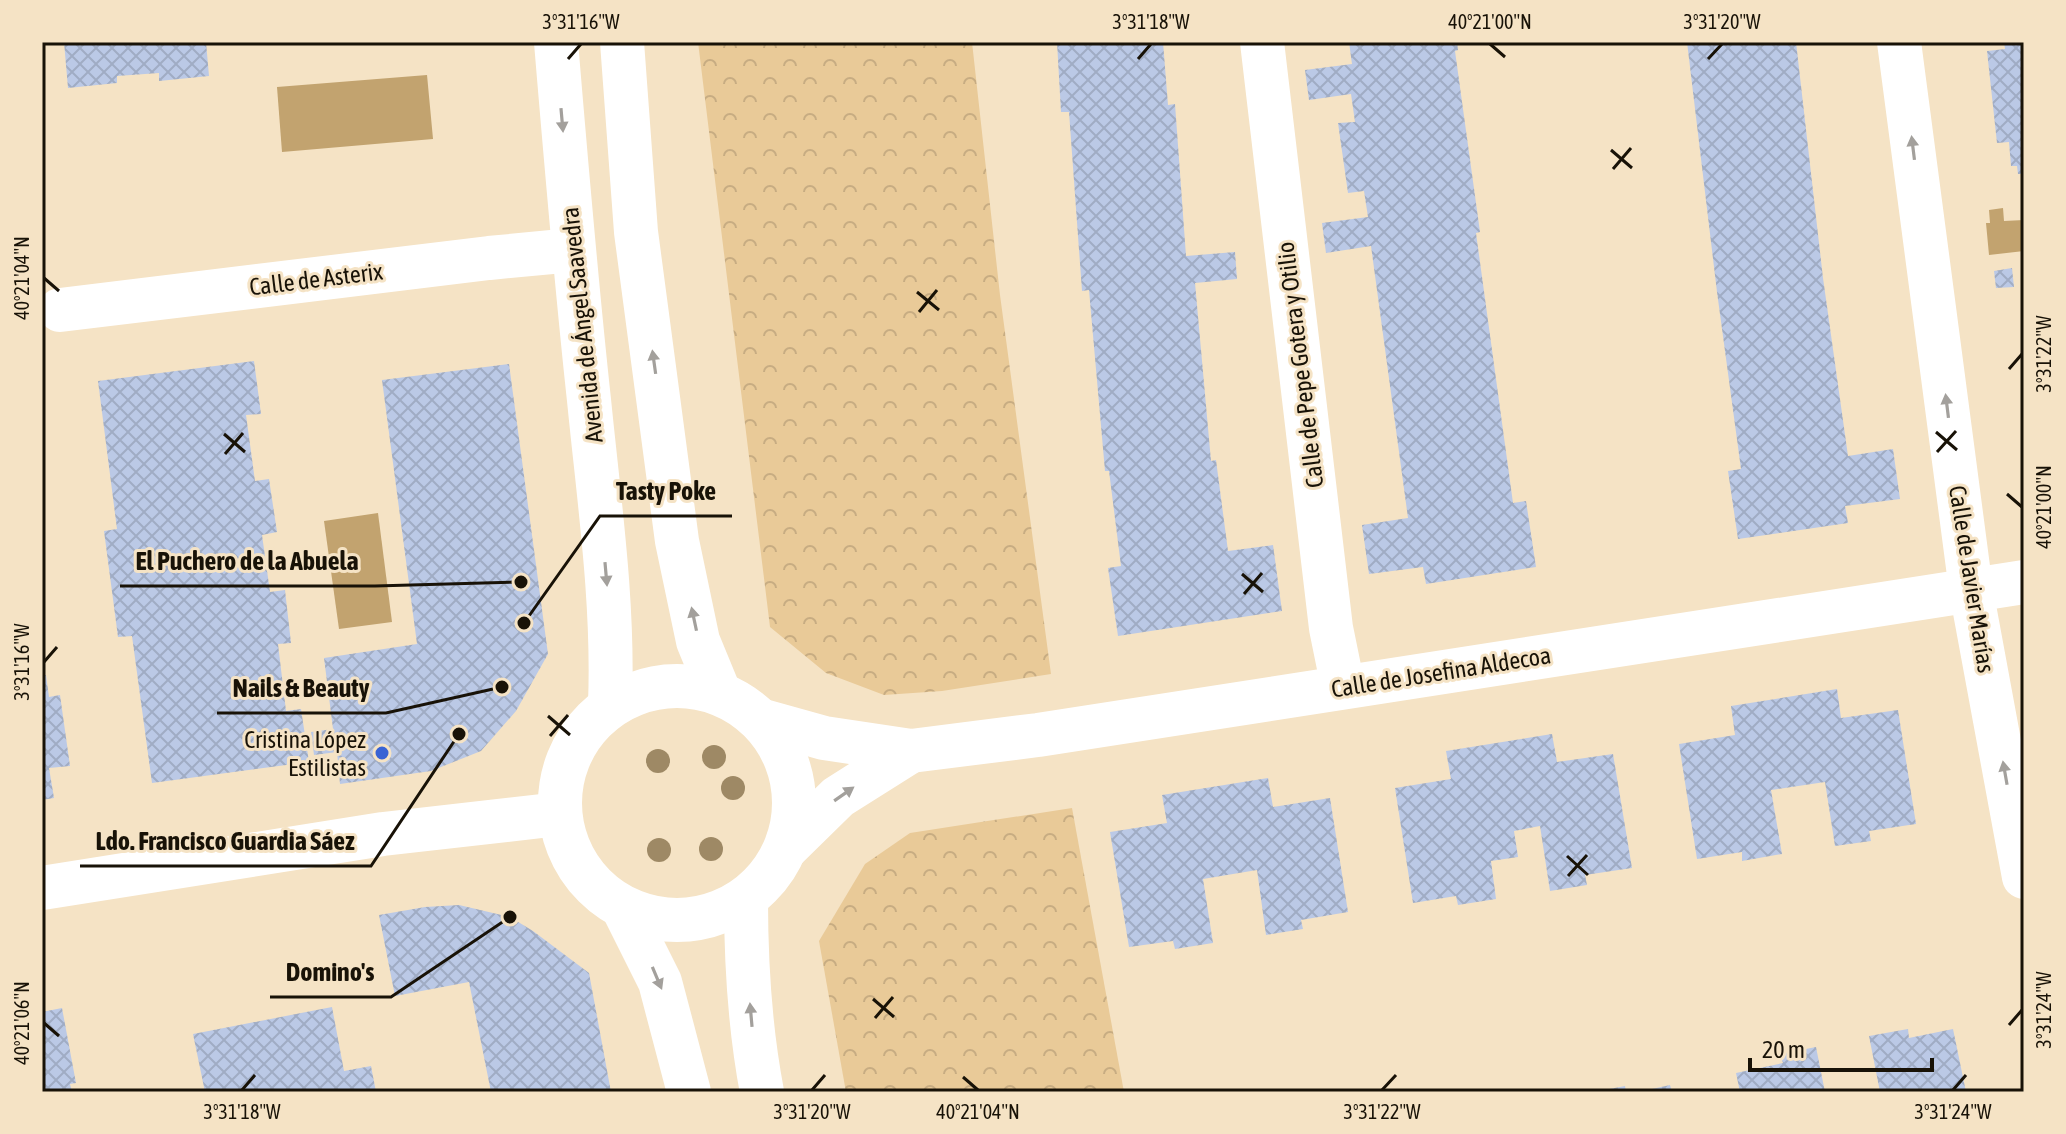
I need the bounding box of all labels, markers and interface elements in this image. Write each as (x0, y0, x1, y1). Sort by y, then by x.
text: 3°31'16"W (543, 10, 620, 33)
text: 3°31'18"W (1113, 10, 1190, 33)
text: 40°21'00"N (1448, 10, 1532, 33)
text: 3°31'20"W (1684, 10, 1761, 33)
one-way arrow (556, 108, 569, 133)
one-way arrow (1906, 135, 1919, 160)
street label: Avenida de Ángel Saavedra (556, 206, 608, 444)
text: 40°21'04"N (10, 236, 33, 320)
street label: Calle de Pepe Gotera y Otilio (1272, 240, 1328, 490)
street label: Calle de Asterix (248, 257, 385, 301)
text: 3°31'22"W (2032, 315, 2055, 392)
one-way arrow (647, 349, 660, 374)
one-way arrow (1940, 393, 1953, 418)
text: 40°21'00"N (2032, 465, 2055, 549)
callout: Tasty Poke (600, 466, 732, 516)
text: Tasty Poke (616, 476, 716, 506)
street label: Calle de Javier Marías (1944, 483, 2000, 675)
callout: El Puchero de la Abuela (120, 536, 375, 586)
text: El Puchero de la Abuela (136, 546, 358, 576)
one-way arrow (600, 562, 613, 587)
one-way arrow (687, 606, 699, 631)
text: 3°31'16"W (10, 623, 33, 700)
street label: Calle de Josefina Aldecoa (1329, 641, 1553, 703)
callout: Nails & Beauty (217, 663, 386, 713)
text: Nails & Beauty (232, 673, 370, 703)
place label: Cristina López Estilistas (244, 726, 366, 781)
marker: Cristina López Estilistas (373, 744, 391, 762)
one-way arrow (1998, 760, 2010, 785)
one-way arrow (833, 786, 855, 802)
callout: Ldo. Francisco Guardia Sáez (80, 816, 371, 866)
text: Ldo. Francisco Guardia Sáez (95, 826, 355, 856)
callout: Domino's (270, 947, 391, 997)
text: Domino's (286, 957, 374, 987)
one-way arrow (651, 966, 664, 990)
text: 3°31'24"W (2032, 971, 2055, 1048)
text: 40°21'06"N (10, 981, 33, 1065)
one-way arrow (745, 1002, 758, 1027)
scale bar (1750, 1022, 1932, 1072)
text: 20 m (1762, 1036, 1805, 1063)
text: 3°31'18"W (204, 1100, 281, 1123)
text: 3°31'20"W (774, 1100, 851, 1123)
text: 40°21'04"N (936, 1100, 1020, 1123)
text: 3°31'22"W (1344, 1100, 1421, 1123)
text: 3°31'24"W (1915, 1100, 1992, 1123)

